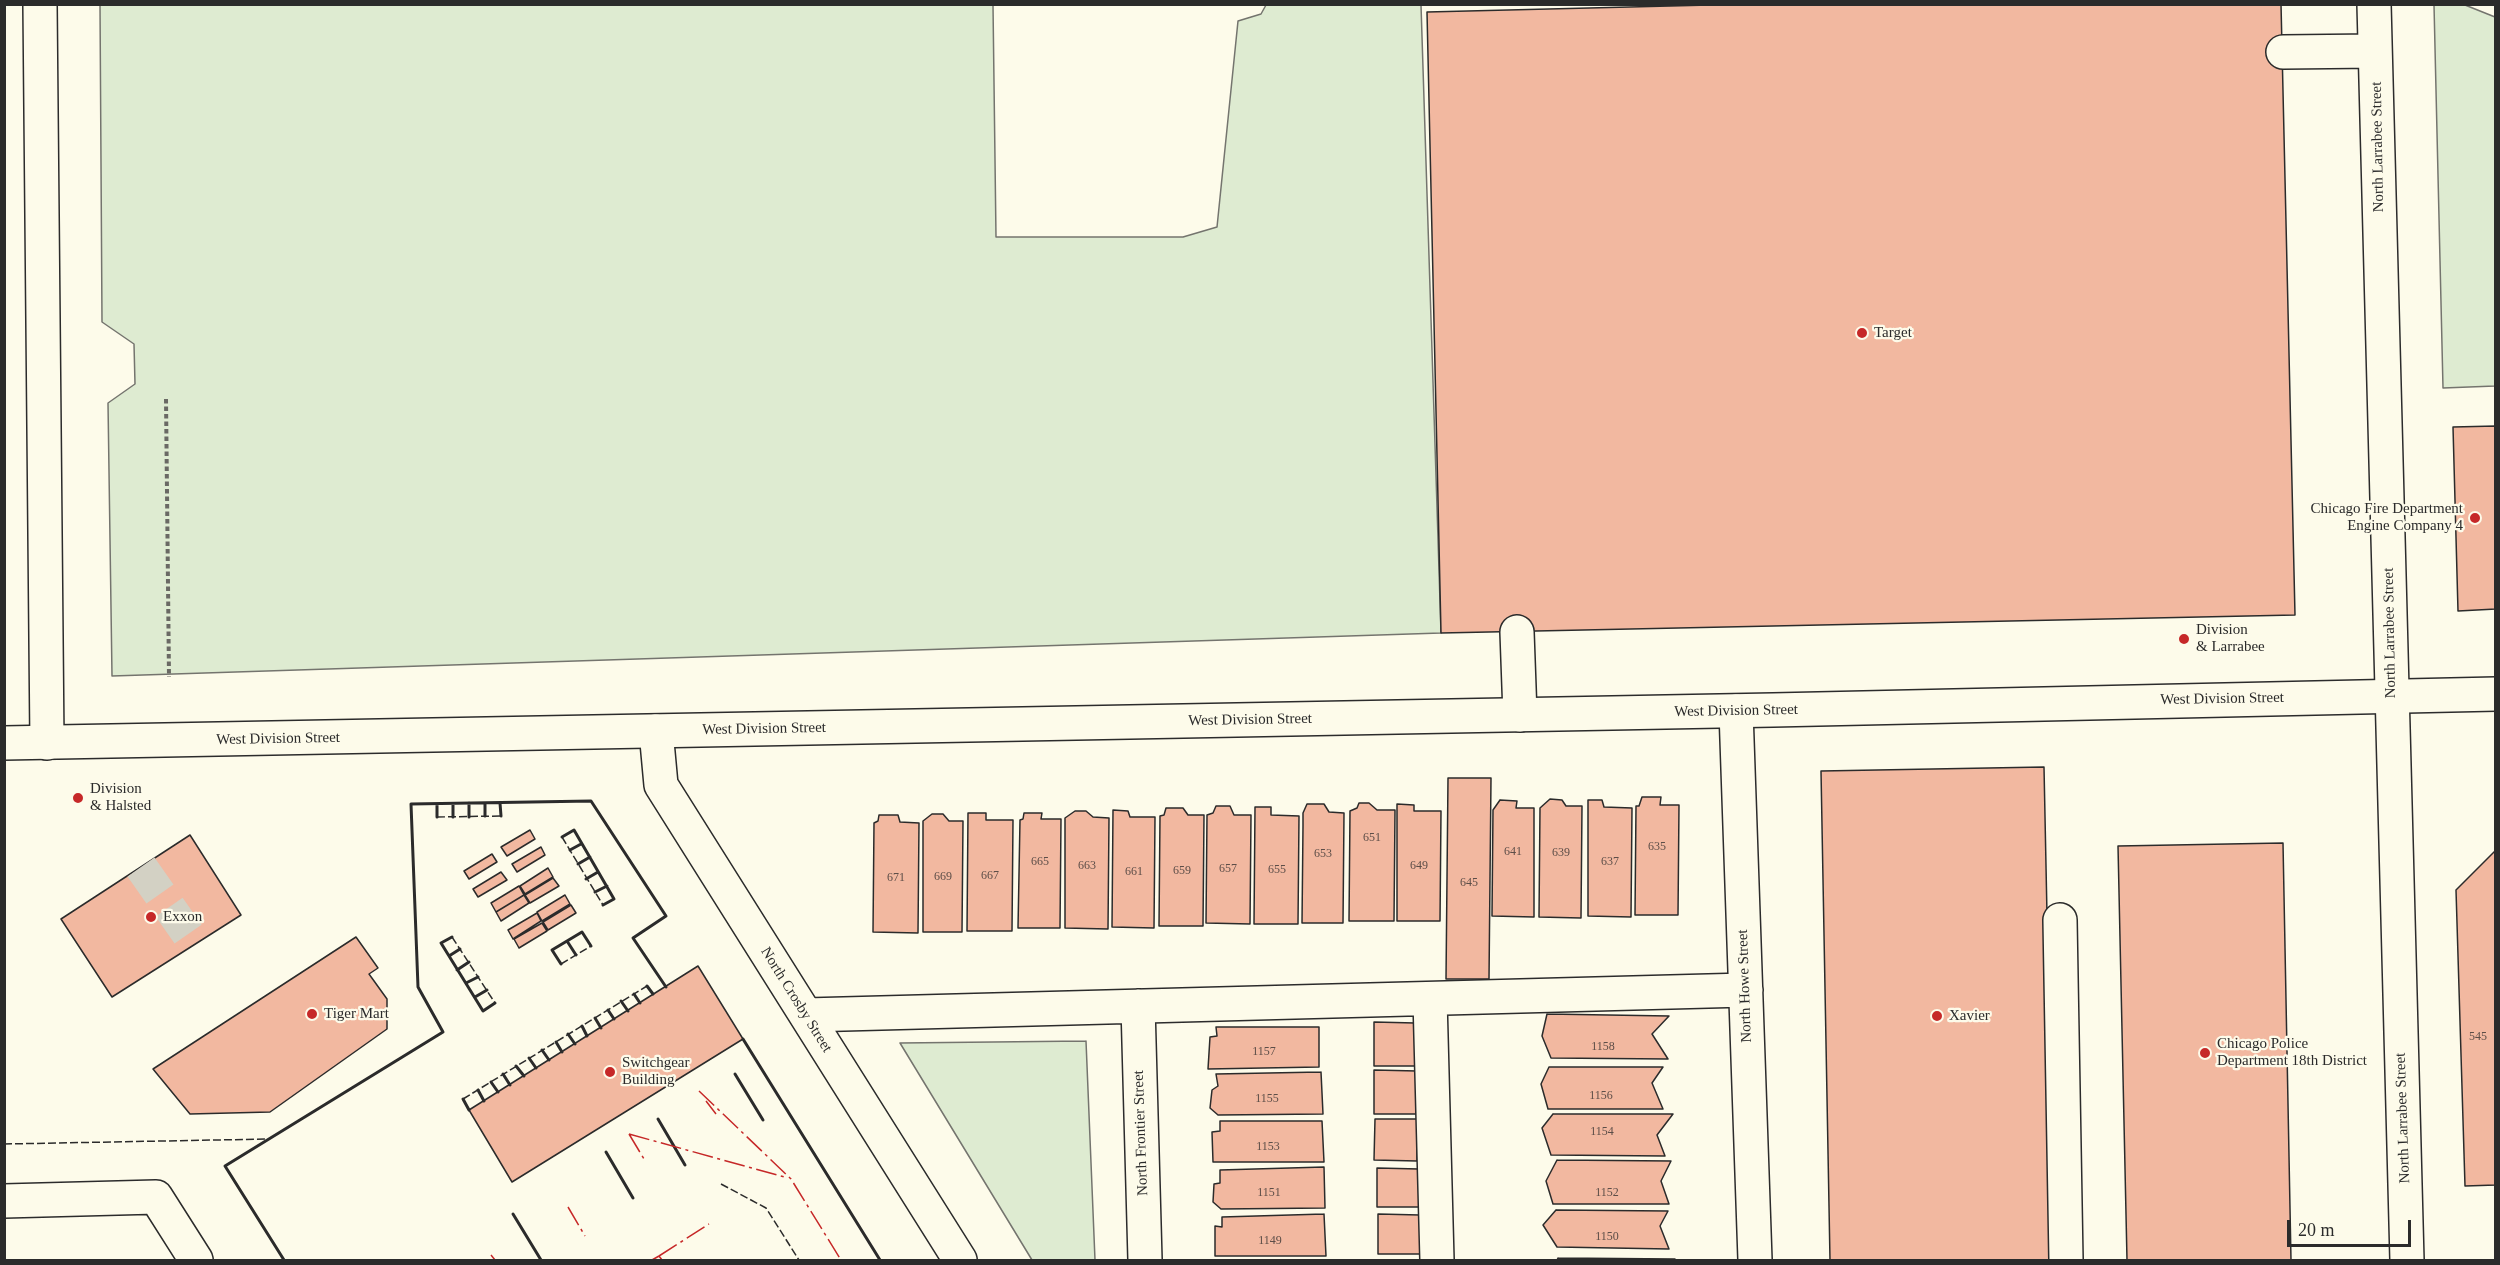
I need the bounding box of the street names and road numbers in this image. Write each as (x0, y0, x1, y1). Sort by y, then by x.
street label: North Larrabee Street (2368, 81, 2388, 213)
street label: North Larrabee Street (2380, 567, 2400, 699)
street label: West Division Street (2160, 689, 2284, 709)
street label: West Division Street (1674, 701, 1798, 721)
street label: West Division Street (1188, 710, 1312, 730)
street label: West Division Street (702, 719, 826, 739)
street label: West Division Street (216, 729, 340, 749)
street label: North Howe Street (1734, 929, 1756, 1043)
street label: North Crosby Street (756, 944, 836, 1056)
street label: North Larrabee Street (2392, 1052, 2414, 1184)
street label: North Frontier Street (1130, 1070, 1152, 1196)

